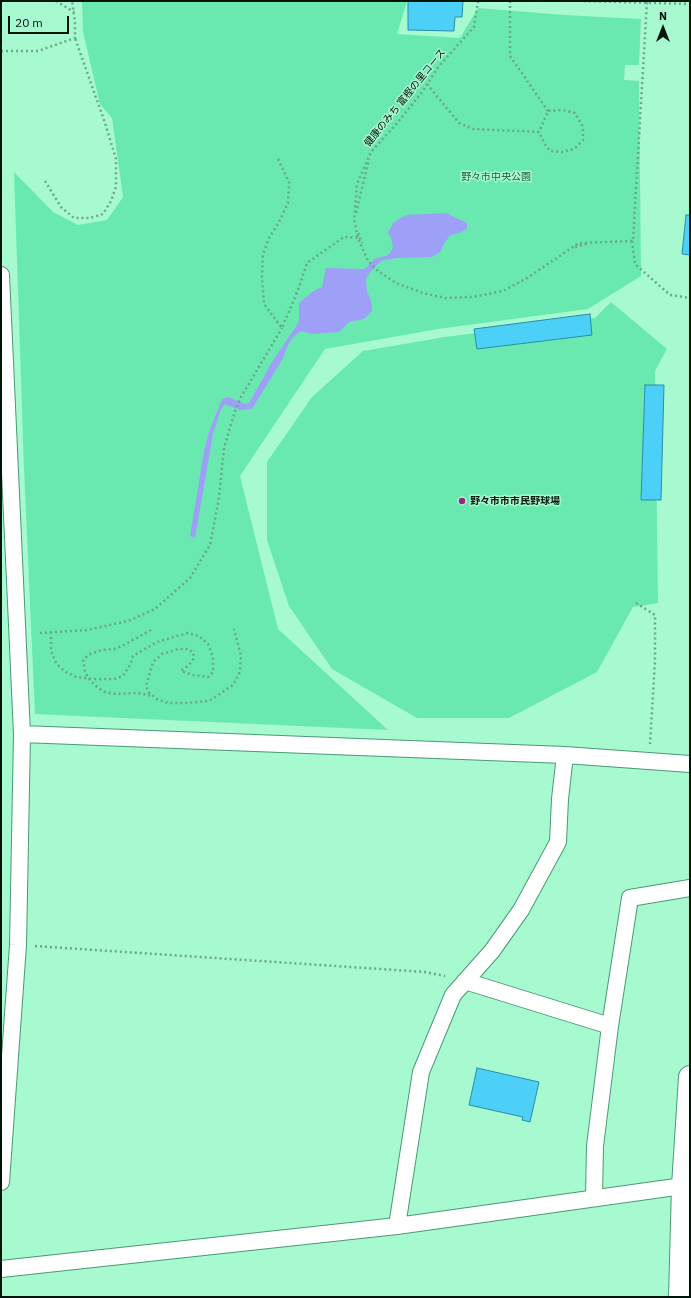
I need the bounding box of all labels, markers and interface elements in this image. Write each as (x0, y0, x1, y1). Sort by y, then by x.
scale bar (10, 8, 71, 34)
north arrow (643, 8, 683, 48)
text: N (659, 9, 667, 23)
text: 20 m (15, 15, 43, 30)
street label: 健康のみち 富樫の里コース (362, 47, 448, 149)
park label: 野々市中央公園 (461, 171, 531, 183)
place label: 野々市市市民野球場 (470, 495, 560, 507)
marker: 野々市市市民野球場 (457, 496, 467, 506)

